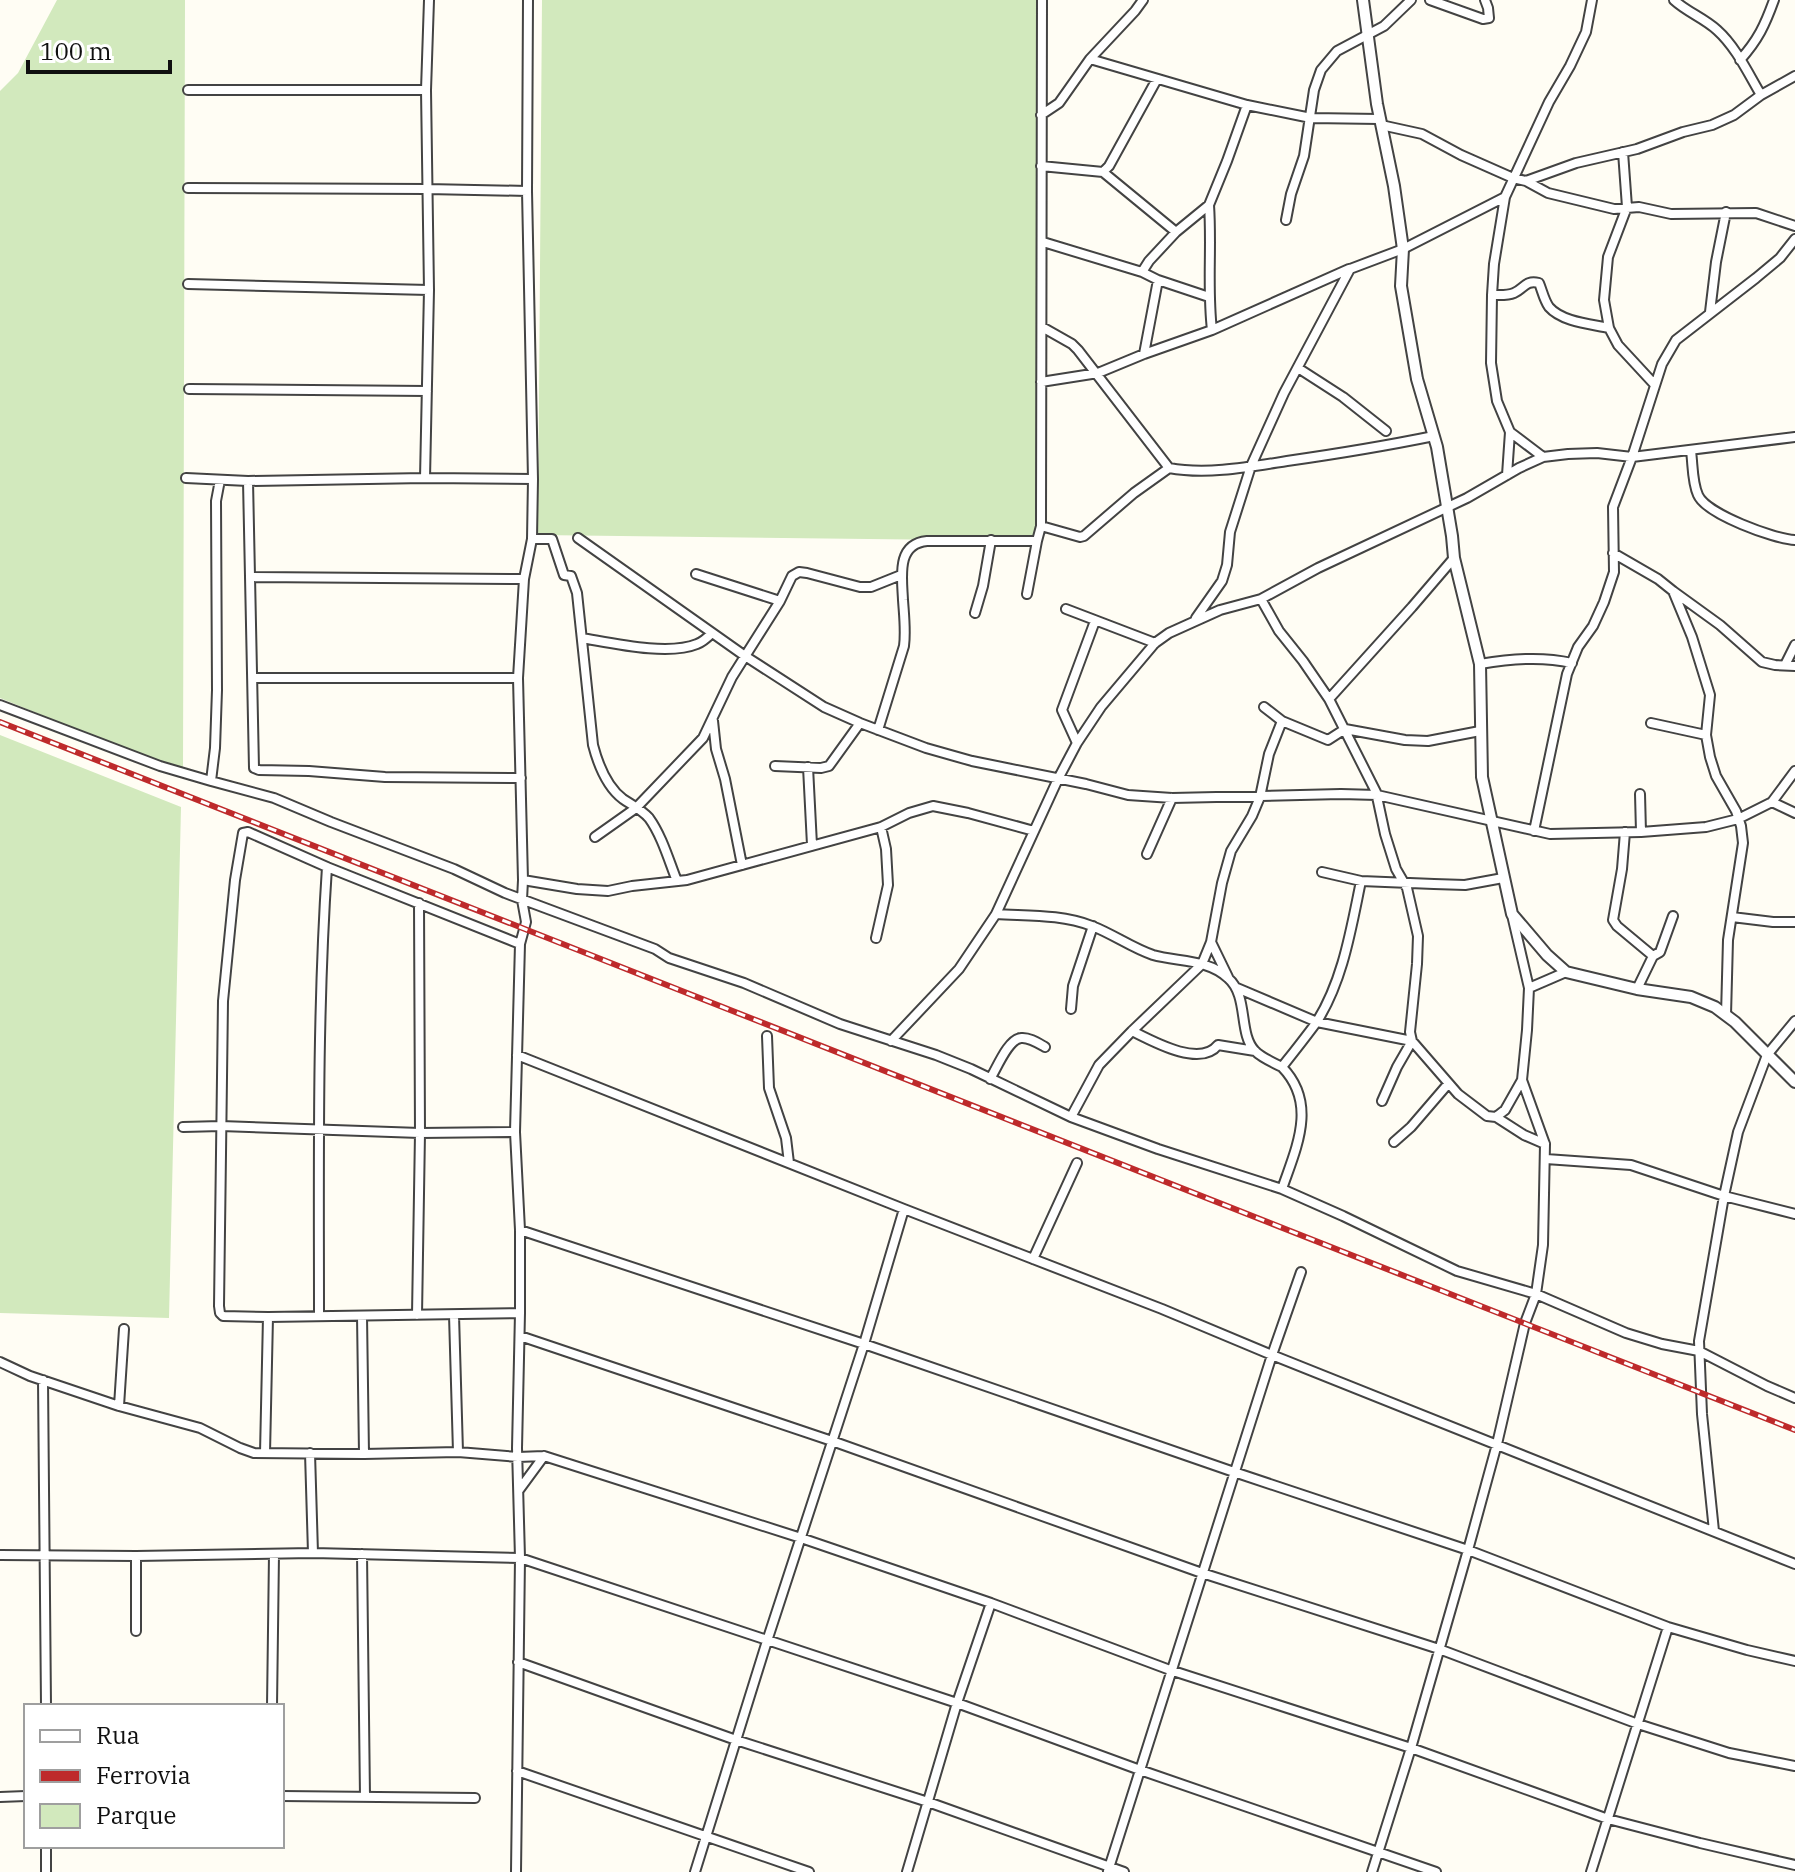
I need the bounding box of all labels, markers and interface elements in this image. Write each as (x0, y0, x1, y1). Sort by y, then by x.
scale bar (28, 24, 170, 74)
text: 100 m (40, 35, 112, 67)
legend (24, 1704, 284, 1848)
text: Rua (96, 1719, 140, 1751)
text: Ferrovia (96, 1759, 191, 1791)
text: Parque (96, 1799, 176, 1831)

